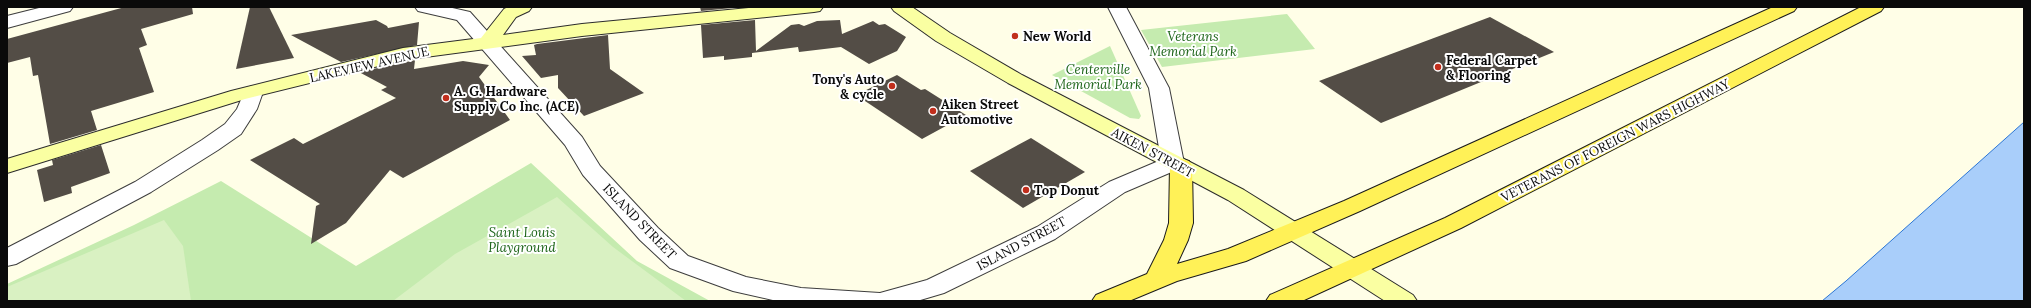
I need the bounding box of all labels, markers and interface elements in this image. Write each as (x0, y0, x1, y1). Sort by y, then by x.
place label: New World (1023, 28, 1092, 45)
park label: Veterans Memorial Park (1149, 28, 1237, 60)
marker: New World (1010, 31, 1020, 41)
street label: LAKEVIEW AVENUE (308, 42, 431, 87)
place label: Federal Carpet & Flooring (1446, 52, 1538, 84)
park label: Centerville Memorial Park (1054, 61, 1142, 93)
marker: Federal Carpet & Flooring (1433, 62, 1443, 72)
place label: Tony's Auto & cycle (812, 71, 884, 103)
street label: VETERANS OF FOREIGN WARS HIGHWAY (1497, 75, 1733, 206)
marker: Tony's Auto & cycle (887, 81, 897, 91)
place label: A. G. Hardware Supply Co Inc. (ACE) (454, 83, 579, 115)
marker: A. G. Hardware Supply Co Inc. (ACE) (441, 93, 451, 103)
place label: Aiken Street Automotive (941, 96, 1019, 128)
marker: Aiken Street Automotive (928, 106, 938, 116)
street label: AIKEN STREET (1108, 123, 1198, 182)
street label: ISLAND STREET (599, 180, 681, 263)
place label: Top Donut (1034, 182, 1100, 199)
marker: Top Donut (1021, 185, 1031, 195)
street label: ISLAND STREET (974, 212, 1070, 274)
park label: Saint Louis Playground (488, 224, 557, 256)

